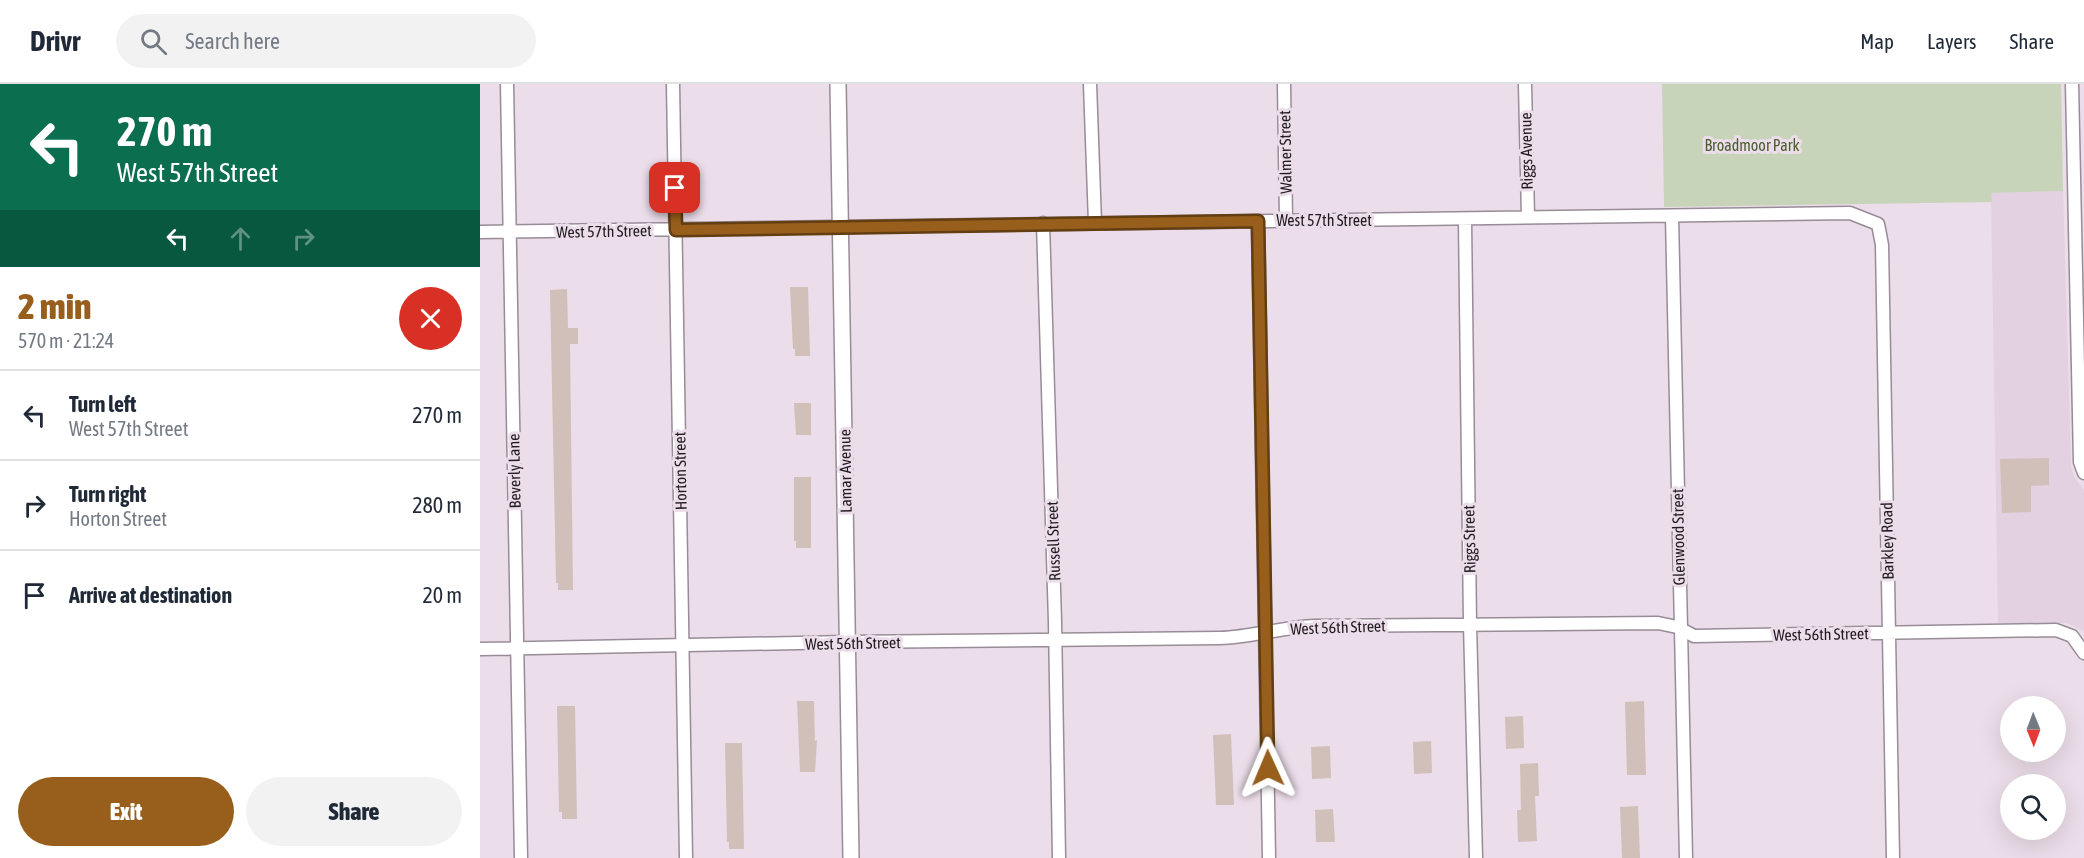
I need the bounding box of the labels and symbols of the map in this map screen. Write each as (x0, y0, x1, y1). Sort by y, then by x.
street label: Walmer Street (1275, 110, 1295, 194)
street label: Riggs Avenue (1516, 112, 1537, 190)
park label: Broadmoor Park (1704, 136, 1800, 154)
pin (649, 162, 700, 213)
street label: West 57th Street (1276, 211, 1372, 229)
street label: West 57th Street (556, 221, 652, 241)
street label: Lamar Avenue (835, 429, 855, 513)
street label: Horton Street (670, 431, 690, 510)
street label: Beverly Lane (504, 434, 525, 508)
street label: Glenwood Street (1668, 488, 1688, 586)
street label: Russell Street (1043, 500, 1063, 581)
street label: Barkley Road (1877, 502, 1898, 580)
street label: Riggs Street (1459, 504, 1480, 573)
street label: West 56th Street (1290, 616, 1386, 638)
street label: West 56th Street (1773, 624, 1869, 644)
street label: West 56th Street (805, 633, 901, 653)
north arrow (2000, 696, 2066, 762)
position arrow (1236, 736, 1300, 800)

